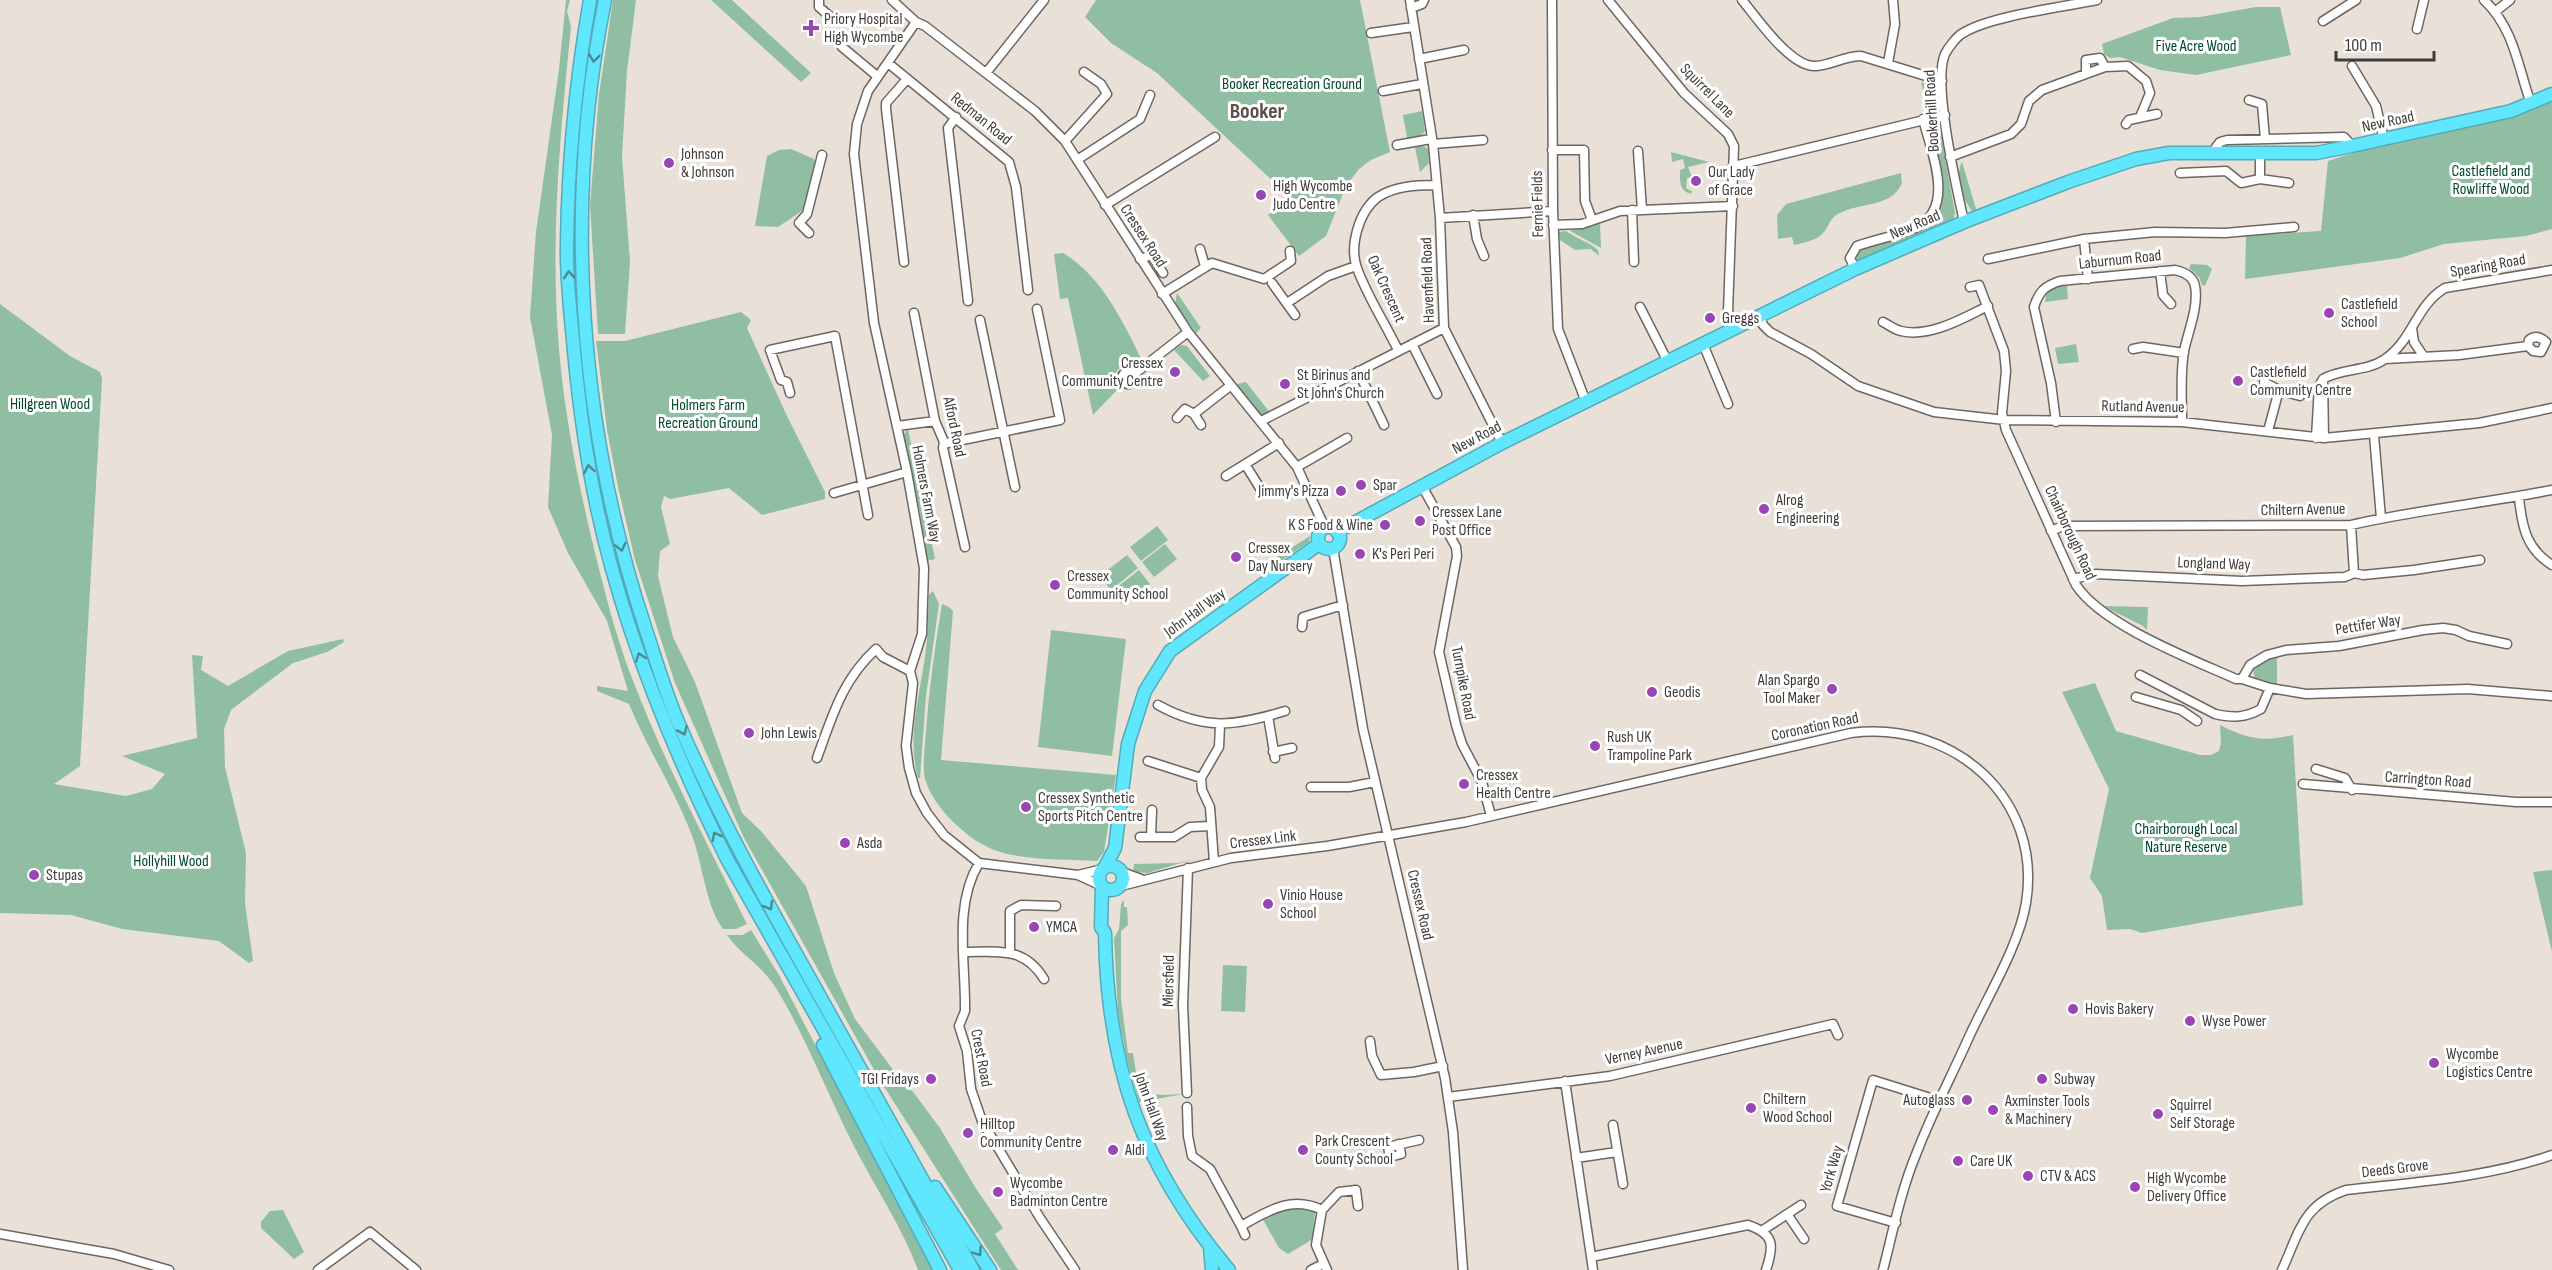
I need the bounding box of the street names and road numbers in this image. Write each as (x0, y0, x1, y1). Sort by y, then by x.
street label: Squirrel Lane (1676, 60, 1738, 122)
street label: Bookerhill Road (1920, 69, 1944, 153)
street label: Redman Road (947, 89, 1015, 149)
street label: New Road (2360, 107, 2416, 137)
street label: Fernie Fields (1528, 170, 1548, 238)
street label: Cressex Road (1116, 201, 1170, 271)
street label: New Road (1887, 206, 1943, 244)
street label: Havenfield Road (1417, 237, 1439, 323)
street label: Laburnum Road (2078, 246, 2162, 274)
street label: Spearing Road (2449, 250, 2527, 282)
street label: Oak Crescent (1363, 253, 1409, 326)
street label: Alford Road (938, 394, 970, 459)
street label: Rutland Avenue (2101, 397, 2185, 417)
street label: New Road (1449, 417, 1505, 459)
street label: Holmers Farm Way (907, 444, 945, 544)
street label: Chairborough Road (2040, 483, 2100, 583)
street label: Chiltern Avenue (2260, 500, 2346, 520)
street label: Longland Way (2177, 553, 2251, 575)
street label: John Hall Way (1160, 584, 1229, 642)
street label: Pettifer Way (2334, 610, 2402, 640)
street label: Turnpike Road (1447, 645, 1479, 721)
street label: Coronation Road (1770, 708, 1860, 746)
street label: Carrington Road (2384, 768, 2472, 792)
street label: Cressex Link (1229, 827, 1297, 853)
street label: Cressex Road (1403, 868, 1437, 942)
street label: Miersfield (1159, 955, 1179, 1007)
street label: Crest Road (966, 1028, 996, 1088)
street label: Verney Avenue (1604, 1035, 1684, 1069)
street label: John Hall Way (1130, 1069, 1172, 1144)
street label: York Way (1816, 1143, 1848, 1195)
street label: Deeds Grove (2361, 1155, 2429, 1183)

